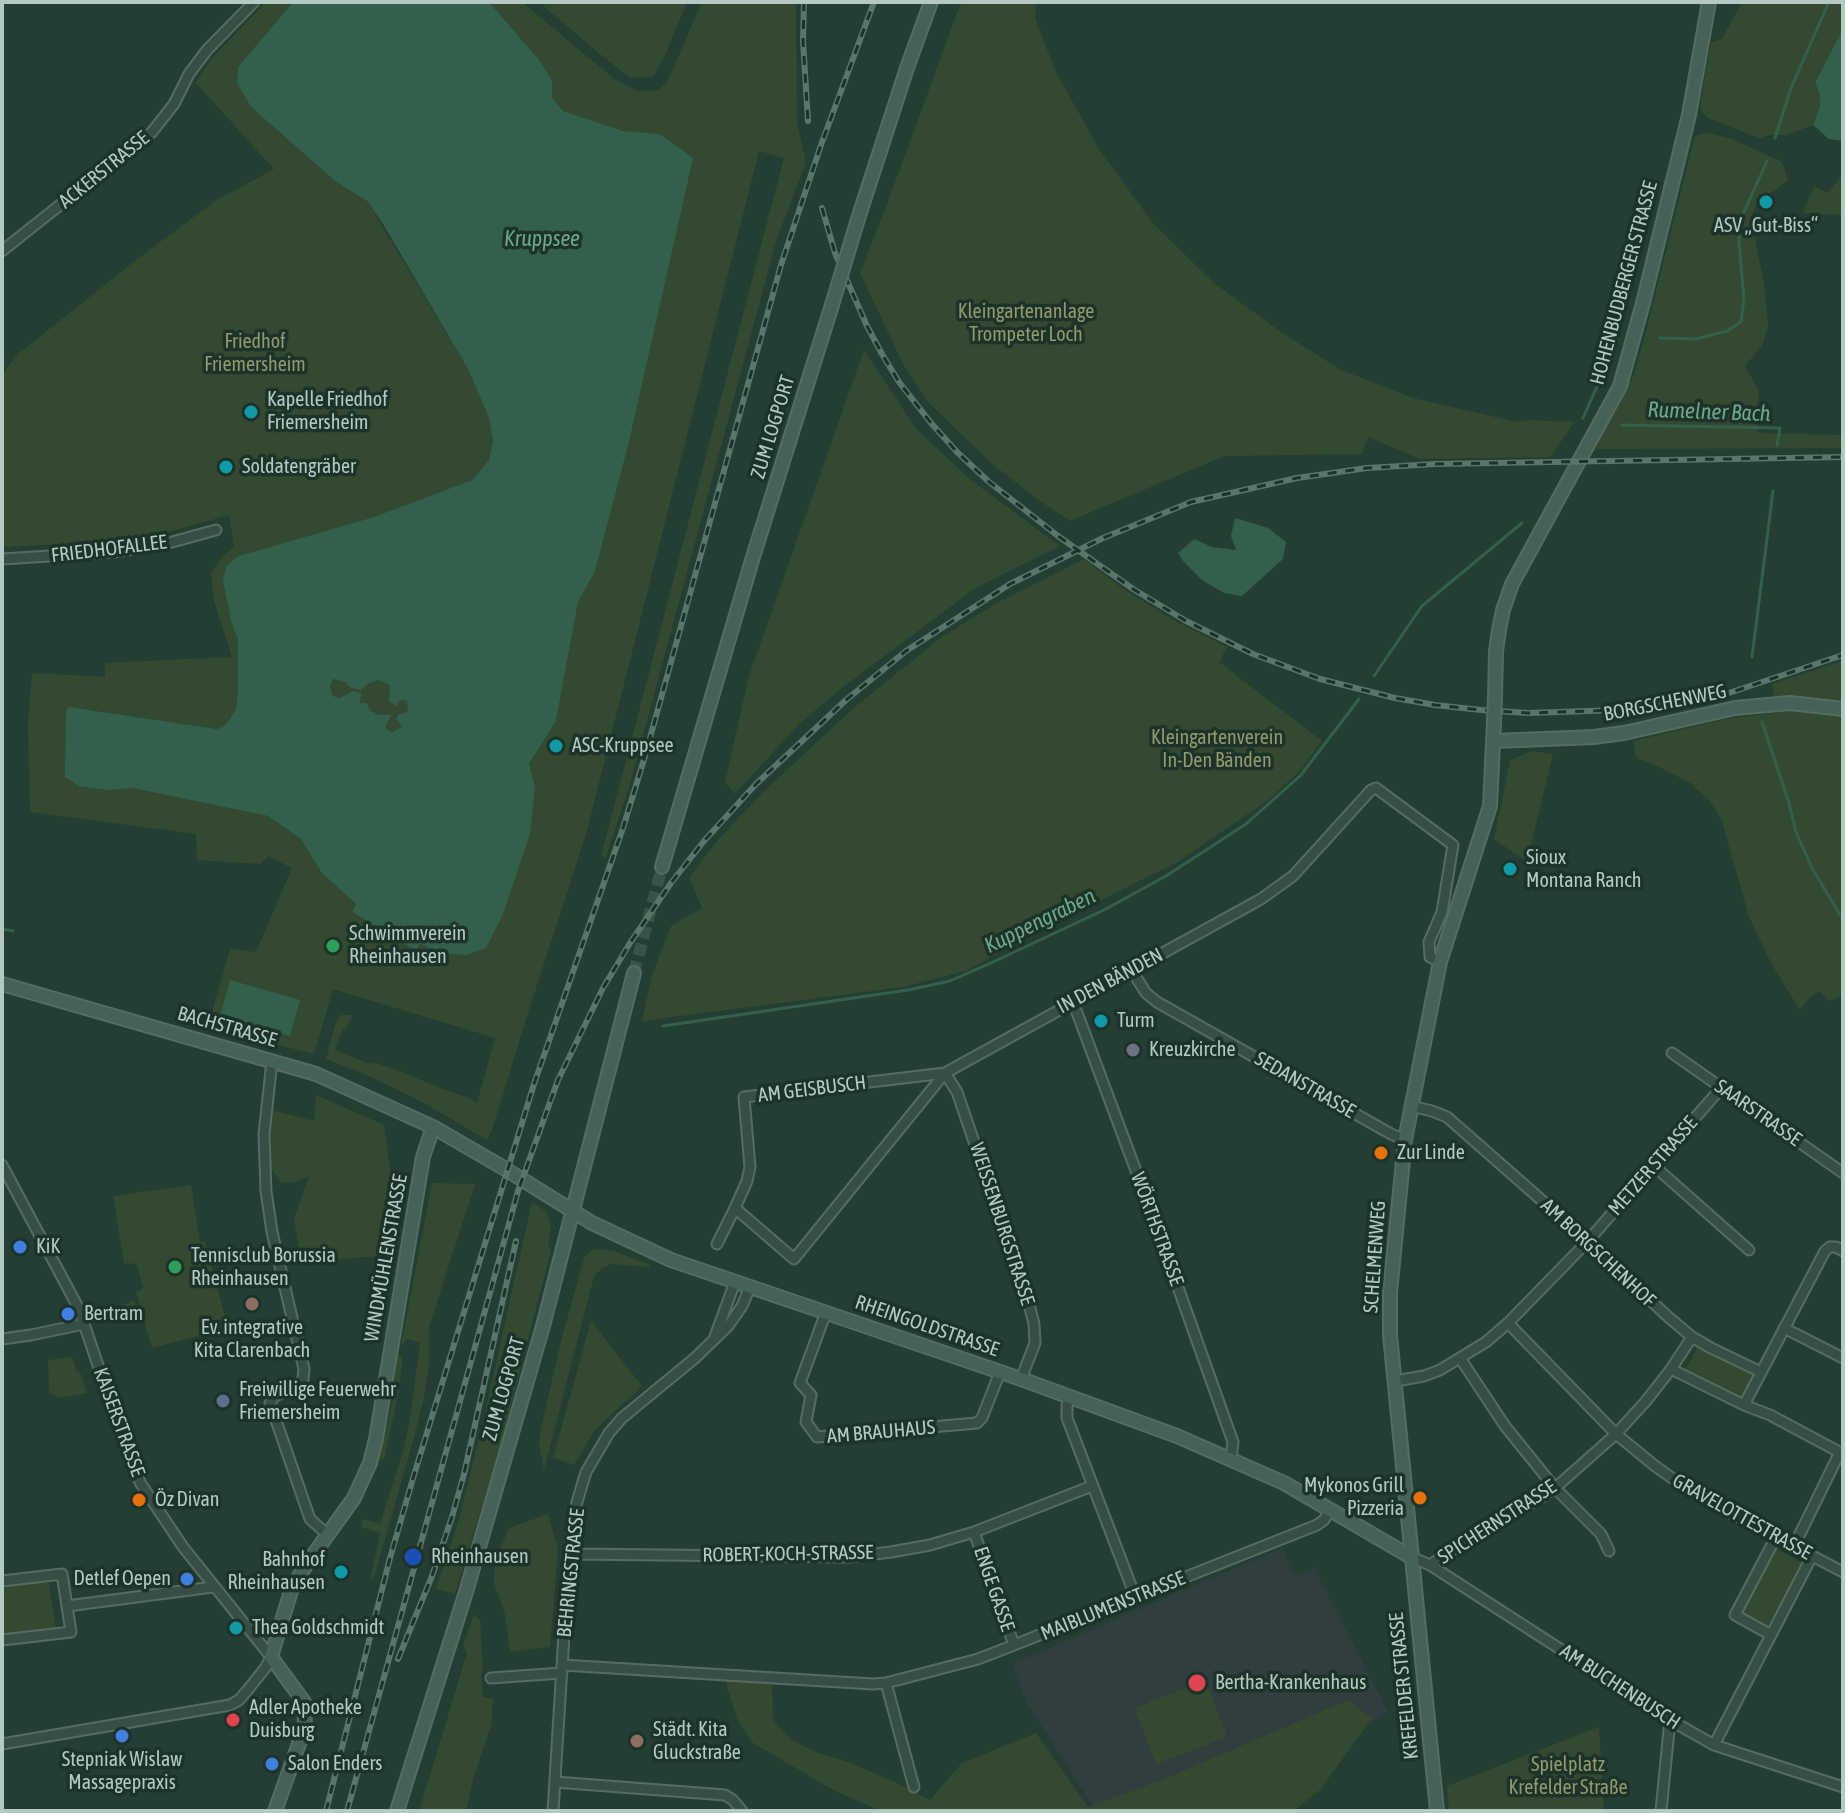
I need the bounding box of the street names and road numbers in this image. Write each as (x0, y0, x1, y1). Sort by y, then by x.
street label: ACKERSTRASSE (54, 126, 154, 214)
street label: HOHENBUDBERGER STRASSE (1585, 179, 1663, 387)
street label: ZUM LOGPORT (746, 372, 800, 482)
street label: FRIEDHOFALLEE (50, 530, 168, 568)
street label: BORGSCHENWEG (1602, 679, 1728, 727)
street label: IN DEN BÄNDEN (1053, 943, 1167, 1019)
street label: BACHSTRASSE (175, 1001, 279, 1053)
street label: SEDANSTRASSE (1250, 1047, 1360, 1123)
street label: AM GEISBUSCH (757, 1070, 867, 1108)
street label: SAARSTRASSE (1710, 1074, 1806, 1152)
street label: METZER STRASSE (1604, 1112, 1702, 1220)
street label: WEISSENBURGSTRASSE (964, 1140, 1040, 1308)
street label: WÖRTHSTRASSE (1125, 1169, 1189, 1289)
street label: WINDMÜHLENSTRASSE (359, 1172, 413, 1344)
street label: AM BORGSCHENHOF (1536, 1194, 1660, 1312)
street label: SCHELMENWEG (1359, 1200, 1391, 1314)
street label: RHEINGOLDSTRASSE (852, 1290, 1002, 1362)
street label: ZUM LOGPORT (478, 1334, 530, 1444)
street label: KAISERSTRASSE (88, 1364, 150, 1480)
street label: AM BRAUHAUS (826, 1415, 936, 1449)
street label: GRAVELOTTESTRASSE (1668, 1469, 1816, 1565)
street label: SPICHERNSTRASSE (1433, 1475, 1561, 1569)
street label: BEHRINGSTRASSE (552, 1507, 590, 1639)
street label: ROBERT-KOCH-STRASSE (702, 1541, 874, 1567)
street label: ENGE GASSE (968, 1544, 1020, 1634)
street label: MAIBLUMENSTRASSE (1037, 1566, 1189, 1646)
street label: KREFELDER STRASSE (1384, 1611, 1424, 1761)
street label: AM BUCHENBUSCH (1555, 1639, 1685, 1735)

